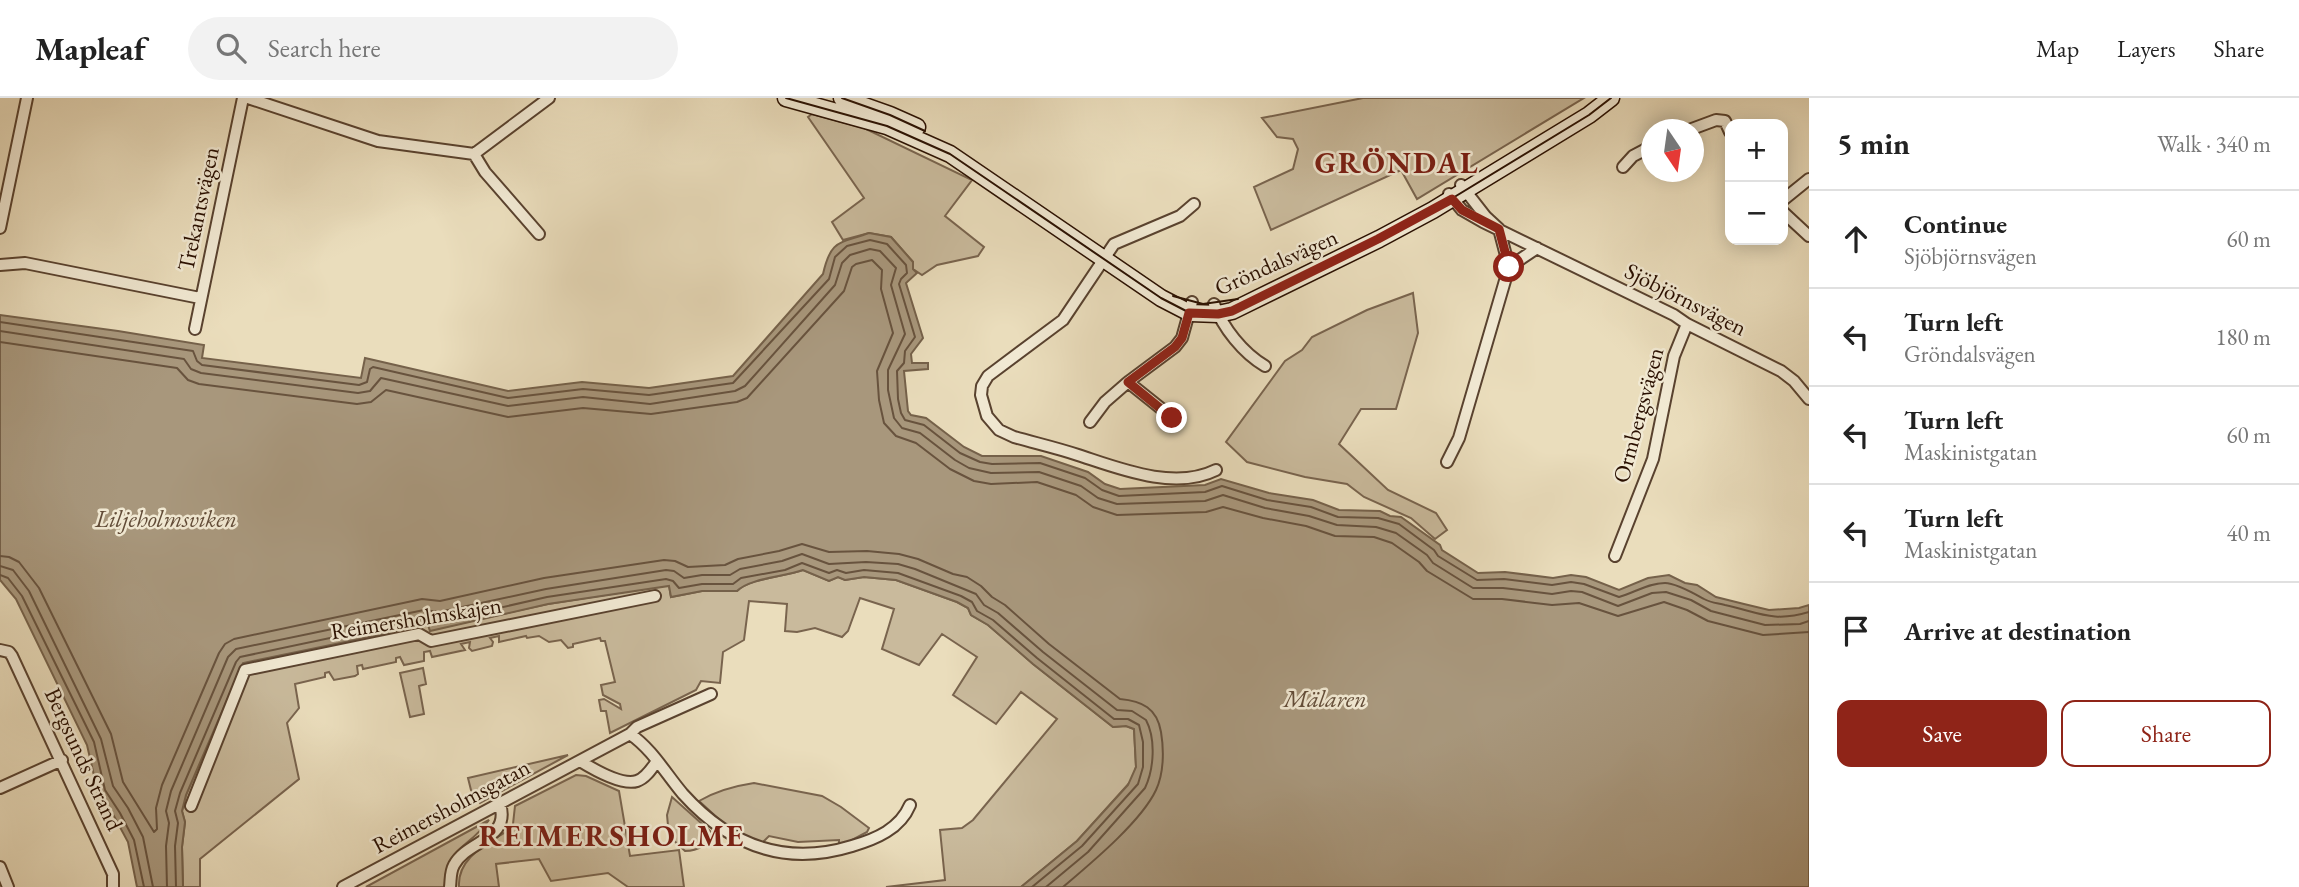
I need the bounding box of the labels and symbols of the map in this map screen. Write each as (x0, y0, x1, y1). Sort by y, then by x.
north arrow (1641, 119, 1704, 182)
district label: GRÖNDAL (1314, 143, 1480, 182)
street label: Trekantsvägen (170, 144, 226, 274)
street label: Gröndalsvägen (1210, 221, 1342, 303)
route start (1493, 251, 1524, 282)
street label: Sjöbjörnsvägen (1620, 255, 1752, 343)
street label: Ormbergsvägen (1606, 344, 1670, 486)
route end (1156, 402, 1187, 433)
water label: Liljeholmsviken (94, 503, 237, 534)
street label: Reimersholmskajen (328, 590, 504, 646)
street label: Bergsunds Strand (38, 683, 130, 835)
water label: Mälaren (1281, 683, 1367, 714)
street label: Reimersholmsgatan (367, 752, 535, 860)
district label: REIMERSHOLME (479, 816, 745, 855)

